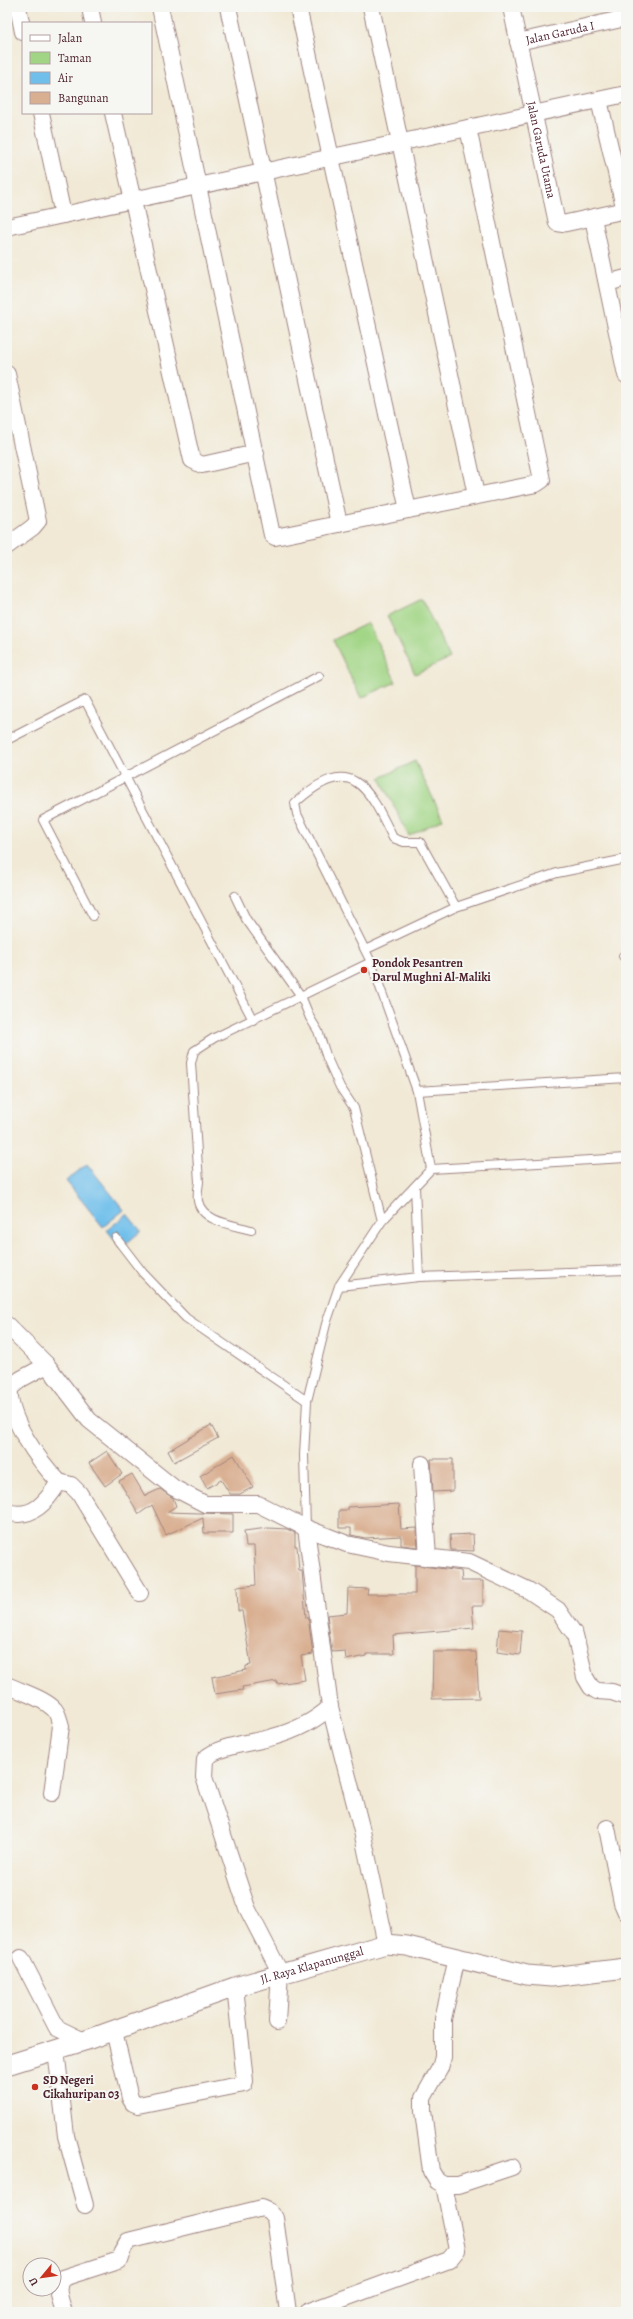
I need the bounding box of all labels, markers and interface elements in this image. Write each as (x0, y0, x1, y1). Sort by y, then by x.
street label: Jalan Garuda I (524, 17, 596, 48)
legend (22, 22, 152, 114)
text: Jalan (58, 30, 83, 46)
text: Taman (58, 50, 92, 66)
text: Air (57, 70, 73, 86)
text: Bangunan (58, 90, 109, 106)
street label: Jalan Garuda Utama (523, 100, 560, 200)
place label: Pondok Pesantren Darul Mughni Al-Maliki (372, 955, 491, 985)
marker: Pondok Pesantren Darul Mughni Al-Maliki (359, 965, 369, 975)
street label: Jl. Raya Klapanunggal (259, 1943, 365, 1987)
place label: SD Negeri Cikahuripan 03 (43, 2072, 119, 2102)
marker: SD Negeri Cikahuripan 03 (30, 2082, 40, 2092)
north arrow (22, 2257, 62, 2297)
text: U (25, 2274, 42, 2288)

